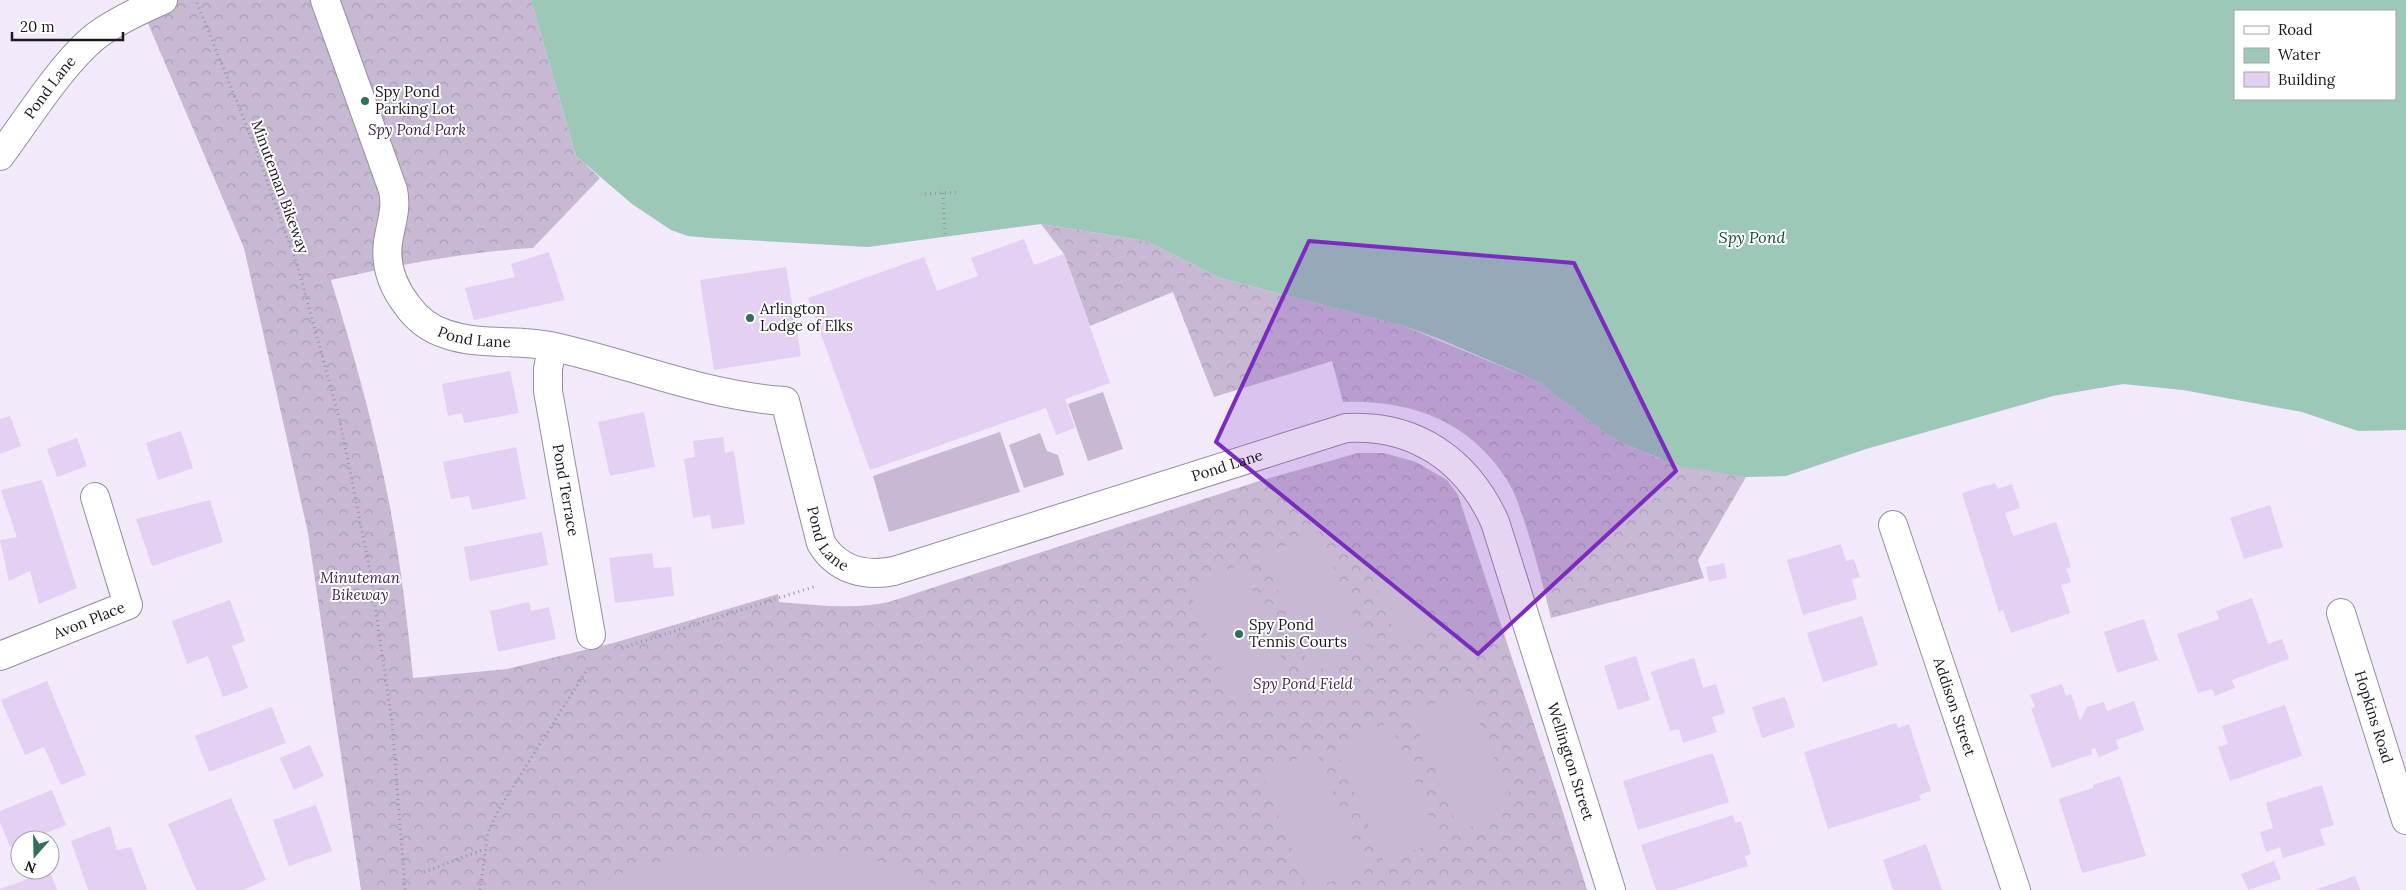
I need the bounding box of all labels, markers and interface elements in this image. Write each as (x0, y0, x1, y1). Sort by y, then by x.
scale bar (12, 10, 124, 42)
legend (2234, 10, 2396, 100)
text: 20 m (20, 17, 55, 36)
text: Road (2278, 20, 2313, 39)
text: Water (2278, 45, 2321, 64)
street label: Pond Lane (20, 52, 80, 122)
text: Building (2278, 70, 2336, 89)
place label: Spy Pond Parking Lot (375, 82, 455, 118)
marker: Spy Pond Parking Lot (359, 95, 371, 107)
street label: Minuteman Bikeway (247, 117, 314, 256)
park label: Spy Pond Park (368, 120, 466, 139)
water label: Spy Pond (1719, 227, 1786, 247)
place label: Arlington Lodge of Elks (759, 299, 853, 335)
marker: Arlington Lodge of Elks (744, 312, 756, 324)
street label: Pond Lane (435, 322, 511, 351)
street label: Pond Terrace (548, 442, 583, 538)
street label: Pond Lane (1189, 445, 1265, 485)
street label: Pond Lane (803, 504, 852, 575)
park label: Minuteman Bikeway (320, 568, 401, 604)
street label: Avon Place (50, 597, 128, 643)
place label: Spy Pond Tennis Courts (1249, 615, 1347, 651)
marker: Spy Pond Tennis Courts (1233, 628, 1245, 640)
street label: Addison Street (1929, 654, 1980, 759)
street label: Hopkins Road (2351, 668, 2398, 766)
park label: Spy Pond Field (1253, 674, 1354, 693)
street label: Wellington Street (1543, 700, 1598, 823)
north arrow (10, 830, 60, 880)
text: N (22, 857, 39, 878)

